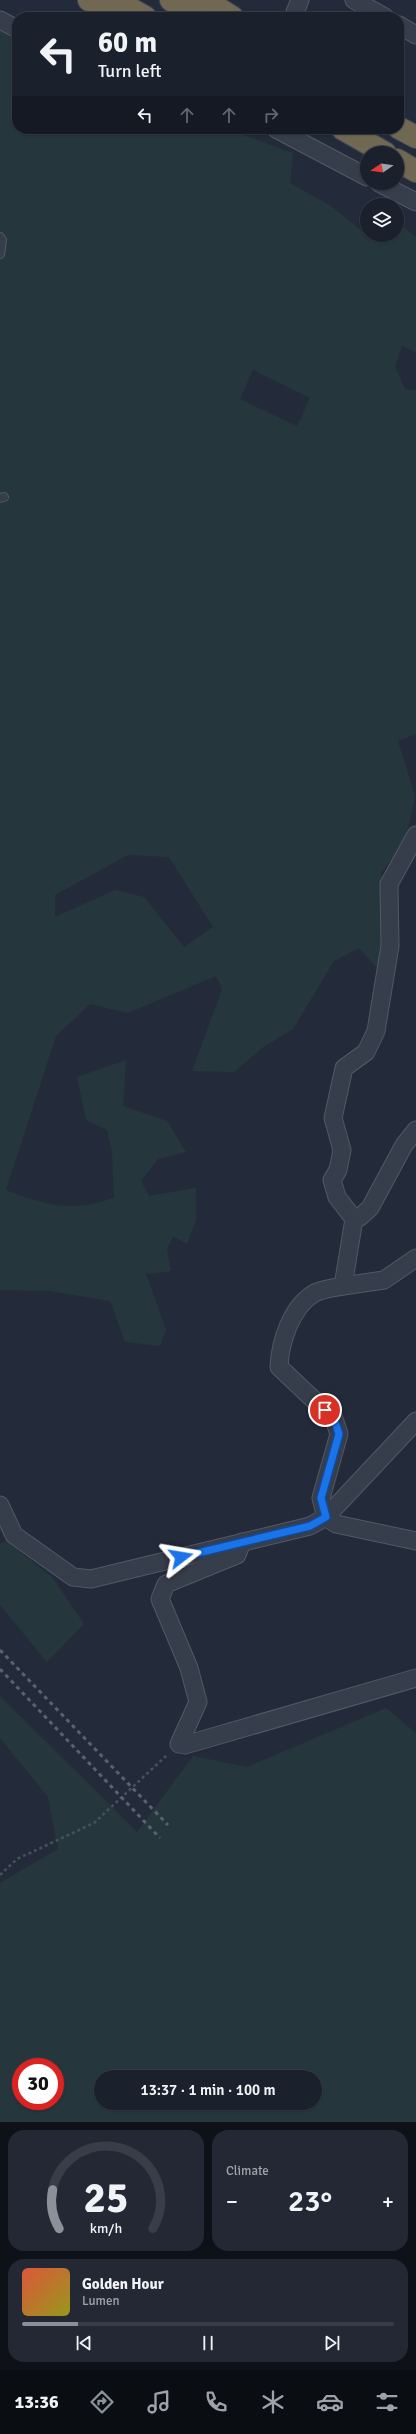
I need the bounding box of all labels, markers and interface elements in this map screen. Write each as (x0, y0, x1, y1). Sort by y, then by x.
text: 60 m (98, 26, 157, 60)
icon: left (32, 28, 84, 80)
text: Turn left (98, 60, 161, 82)
icon: left (134, 104, 156, 126)
icon: ahead (176, 104, 198, 126)
icon: ahead (218, 104, 240, 126)
icon: right (260, 104, 282, 126)
north arrow (360, 146, 404, 190)
map controls (360, 146, 404, 242)
button: layers (360, 198, 404, 242)
pin (308, 1393, 342, 1427)
icon: arrive (314, 1399, 336, 1421)
position arrow (160, 1536, 202, 1578)
speed limit sign: 30 (12, 2058, 64, 2110)
text: 13:37 · 1 min · 100 m (141, 2081, 275, 2099)
text: Climate (226, 2163, 269, 2179)
text: 25 (84, 2172, 128, 2223)
text: 23° (288, 2183, 332, 2220)
text: − (226, 2188, 238, 2215)
text: + (382, 2188, 394, 2215)
text: km/h (90, 2219, 122, 2236)
text: Golden Hour (82, 2275, 164, 2293)
text: Lumen (82, 2293, 120, 2309)
icon: previous (73, 2332, 95, 2354)
icon: pause (197, 2332, 219, 2354)
icon: next (321, 2332, 343, 2354)
icon: directions (88, 2388, 116, 2416)
icon: music (145, 2388, 173, 2416)
icon: phone (202, 2388, 230, 2416)
icon: climate (259, 2388, 287, 2416)
icon: car (316, 2388, 344, 2416)
icon: filters (373, 2388, 401, 2416)
text: 13:36 (15, 2391, 59, 2413)

